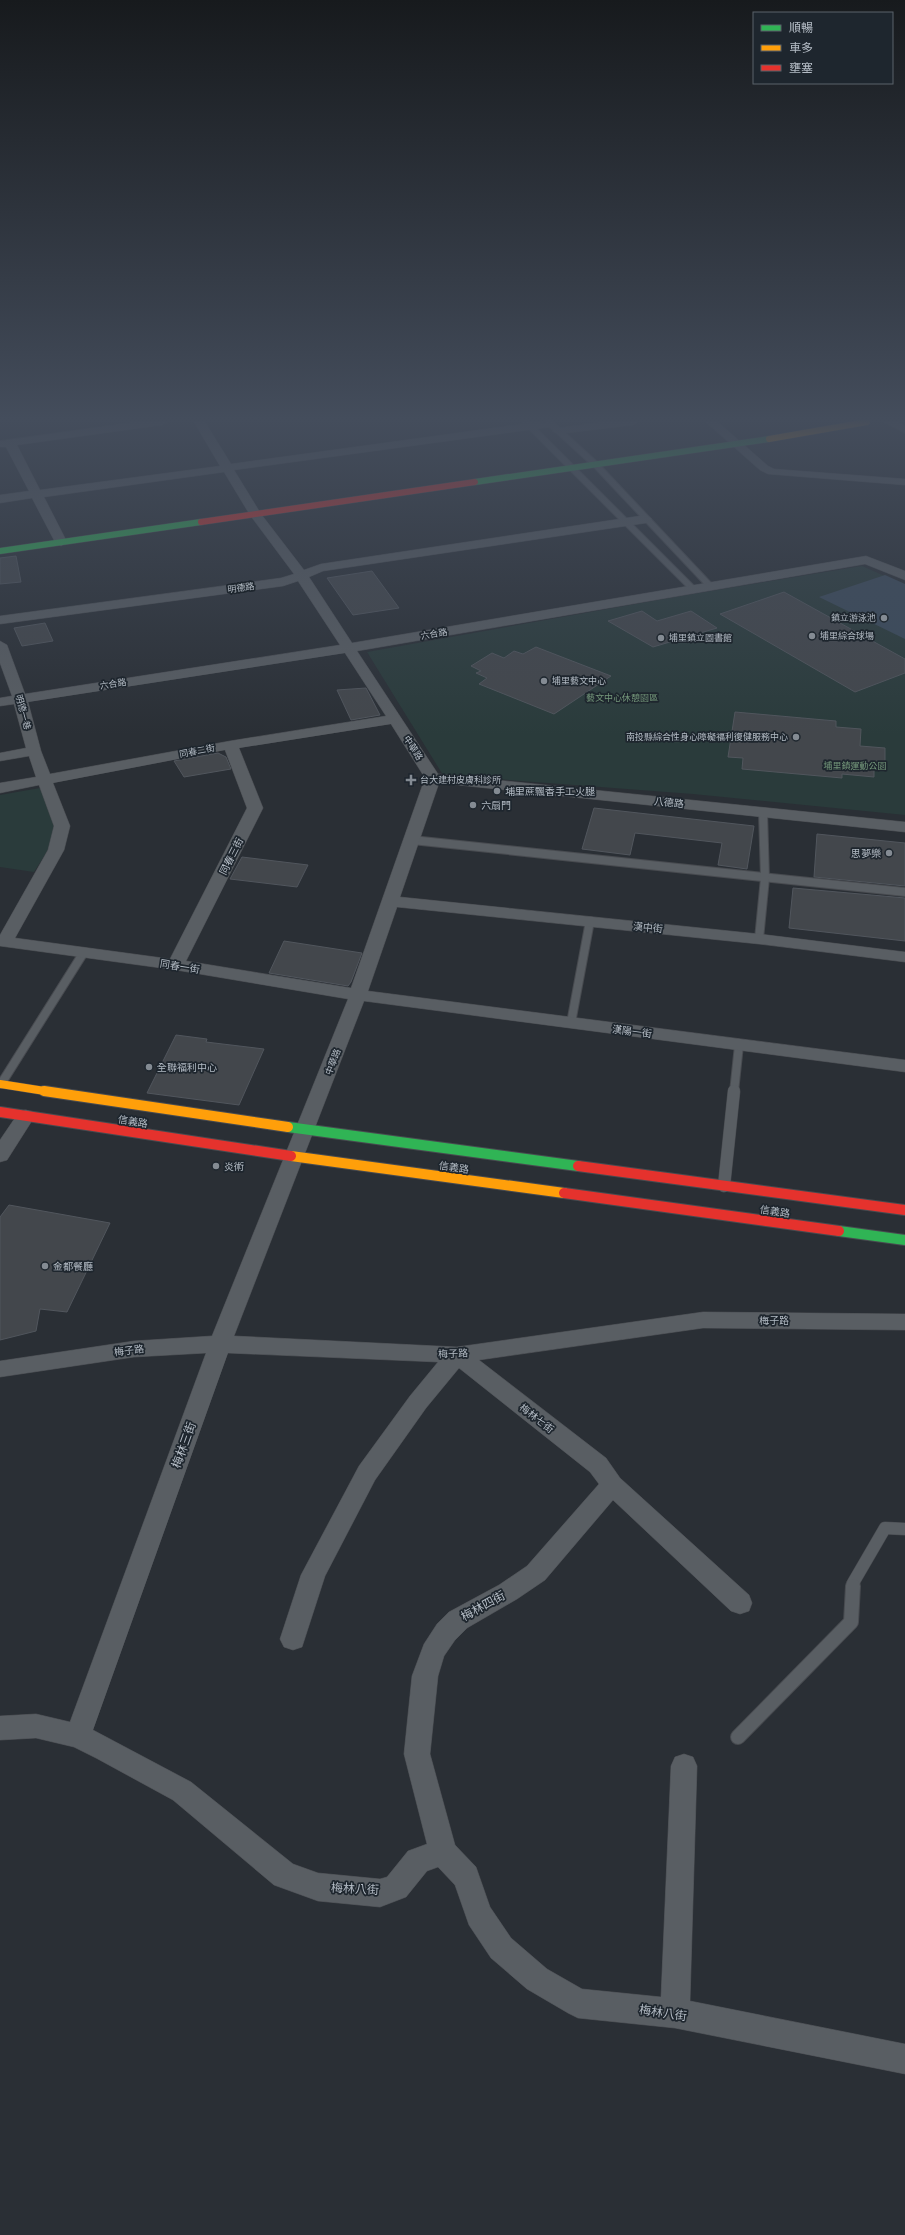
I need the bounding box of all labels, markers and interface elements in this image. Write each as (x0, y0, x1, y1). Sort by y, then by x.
legend (753, 12, 893, 84)
text: 順暢 (789, 20, 813, 36)
text: 車多 (789, 40, 813, 56)
text: 壅塞 (789, 60, 813, 76)
street label: 明德路 (227, 580, 255, 596)
place label: 鎮立游泳池 (831, 612, 876, 624)
marker: 鎮立游泳池 (879, 613, 889, 623)
street label: 六合路 (420, 626, 448, 642)
place label: 埔里綜合球場 (820, 630, 874, 642)
marker: 埔里綜合球場 (807, 631, 817, 641)
place label: 埔里鎮立圖書館 (669, 632, 732, 644)
marker: 埔里鎮立圖書館 (656, 633, 666, 643)
place label: 埔里藝文中心 (552, 675, 606, 687)
street label: 六合路 (99, 676, 127, 692)
marker: 埔里藝文中心 (539, 676, 549, 686)
park label: 藝文中心休憩園區 (586, 692, 658, 704)
street label: 明德一巷 (13, 693, 33, 731)
place label: 南投縣綜合性身心障礙福利復健服務中心 (626, 731, 788, 743)
marker: 南投縣綜合性身心障礙福利復健服務中心 (791, 732, 801, 742)
street label: 中華路 (401, 733, 425, 763)
street label: 同春二街 (178, 742, 216, 760)
park label: 埔里鎮運動公園 (823, 760, 887, 772)
marker: 台大建村皮膚科診所 (405, 774, 417, 786)
place label: 台大建村皮膚科診所 (420, 774, 501, 786)
place label: 埔里蔗飄香手工火腿 (505, 785, 595, 798)
marker: 埔里蔗飄香手工火腿 (492, 786, 502, 796)
street label: 八德路 (653, 794, 685, 811)
place label: 六扇門 (481, 799, 511, 812)
marker: 六扇門 (468, 800, 478, 810)
street label: 同春三街 (217, 835, 246, 877)
place label: 思夢樂 (851, 847, 881, 860)
marker: 思夢樂 (884, 848, 894, 858)
street label: 漢中街 (632, 919, 664, 936)
street label: 同春一街 (159, 957, 201, 976)
street label: 漢陽一街 (611, 1023, 653, 1040)
street label: 中華路 (323, 1047, 343, 1077)
place label: 全聯福利中心 (157, 1061, 217, 1074)
marker: 全聯福利中心 (144, 1062, 154, 1072)
street label: 信義路 (117, 1113, 149, 1130)
street label: 信義路 (438, 1159, 470, 1176)
place label: 炎術 (224, 1160, 244, 1173)
marker: 炎術 (211, 1161, 221, 1171)
street label: 信義路 (759, 1203, 791, 1220)
place label: 金都餐廳 (53, 1260, 93, 1273)
marker: 金都餐廳 (40, 1261, 50, 1271)
street label: 梅子路 (759, 1314, 789, 1327)
street label: 梅子路 (113, 1342, 145, 1359)
street label: 梅子路 (438, 1346, 468, 1361)
street label: 梅林七街 (517, 1401, 556, 1436)
street label: 梅林三街 (168, 1420, 200, 1470)
street label: 梅林四街 (458, 1587, 508, 1625)
street label: 梅林八街 (331, 1880, 379, 1898)
street label: 梅林八街 (638, 2002, 688, 2024)

